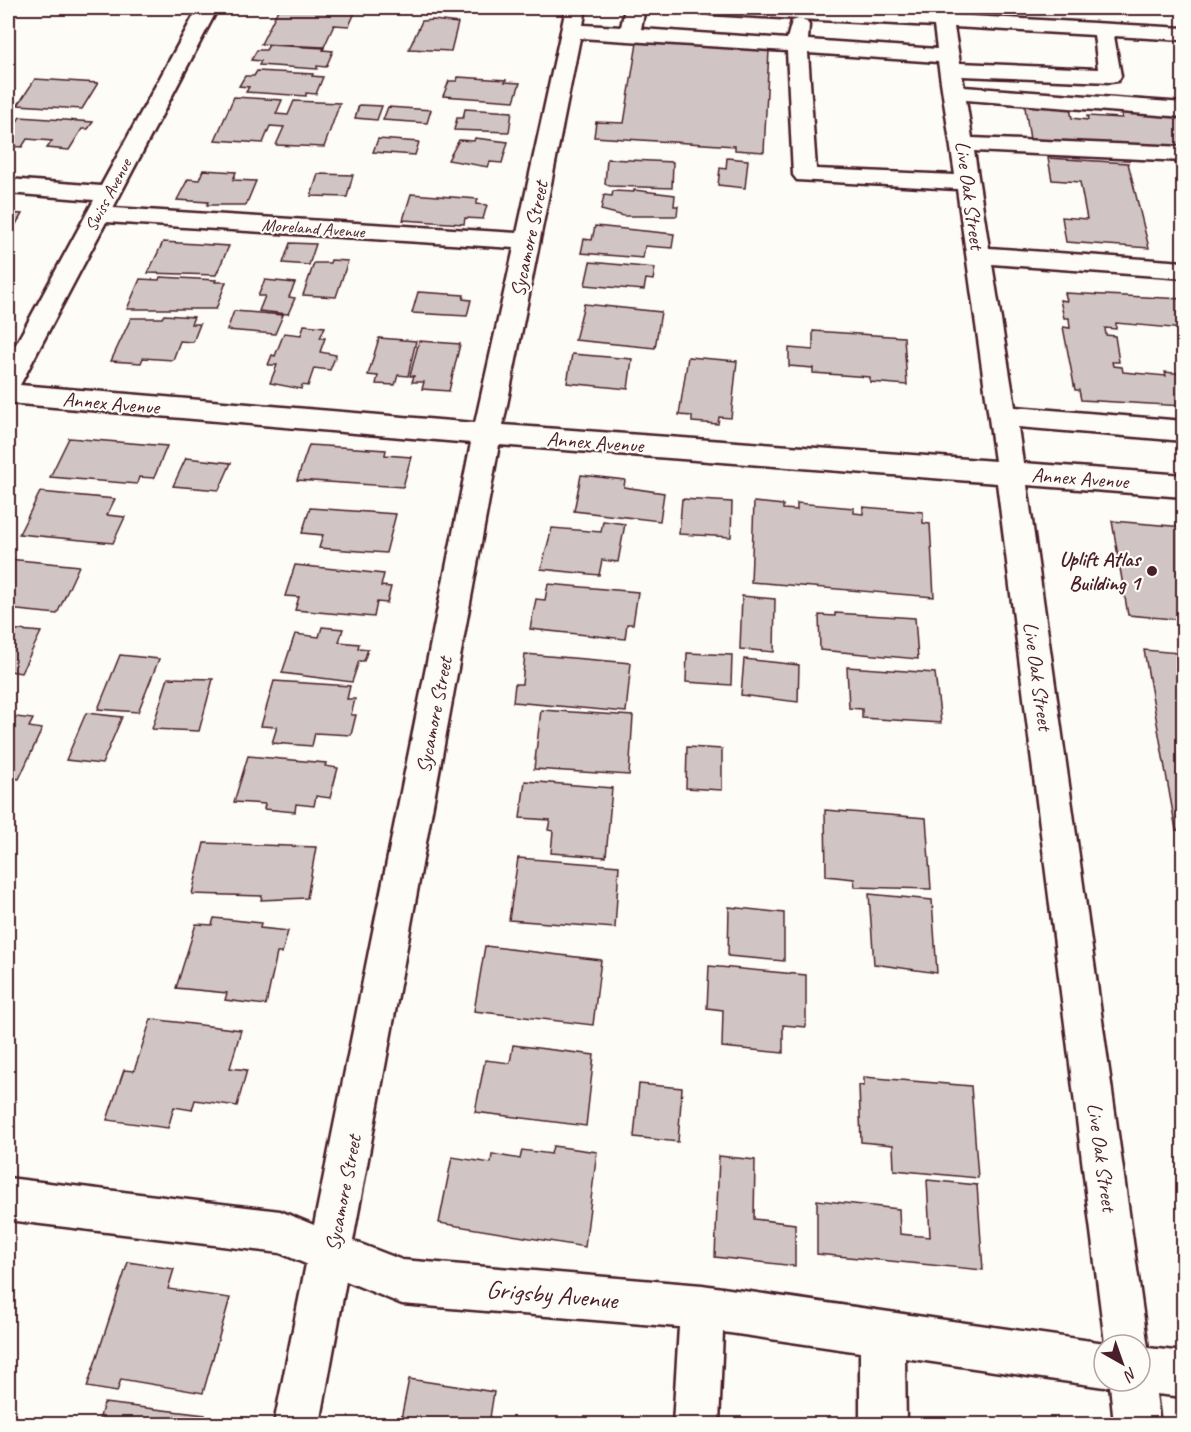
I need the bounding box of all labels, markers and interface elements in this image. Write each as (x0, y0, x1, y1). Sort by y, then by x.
street label: Live Oak Street (950, 139, 991, 253)
street label: Swiss Avenue (80, 154, 137, 235)
street label: Sycamore Street (504, 177, 554, 299)
street label: Moreland Avenue (261, 213, 366, 243)
street label: Annex Avenue (62, 386, 162, 420)
street label: Annex Avenue (546, 426, 646, 458)
street label: Annex Avenue (1031, 462, 1131, 494)
place label: Uplift Atlas Building 1 (1059, 546, 1143, 596)
marker: Uplift Atlas Building 1 (1145, 564, 1159, 578)
street label: Live Oak Street (1018, 620, 1059, 734)
street label: Sycamore Street (410, 653, 458, 775)
street label: Live Oak Street (1082, 1101, 1123, 1215)
street label: Sycamore Street (319, 1131, 367, 1253)
street label: Grigsby Avenue (485, 1272, 620, 1317)
north arrow (1092, 1333, 1152, 1393)
text: N (1118, 1363, 1141, 1387)

